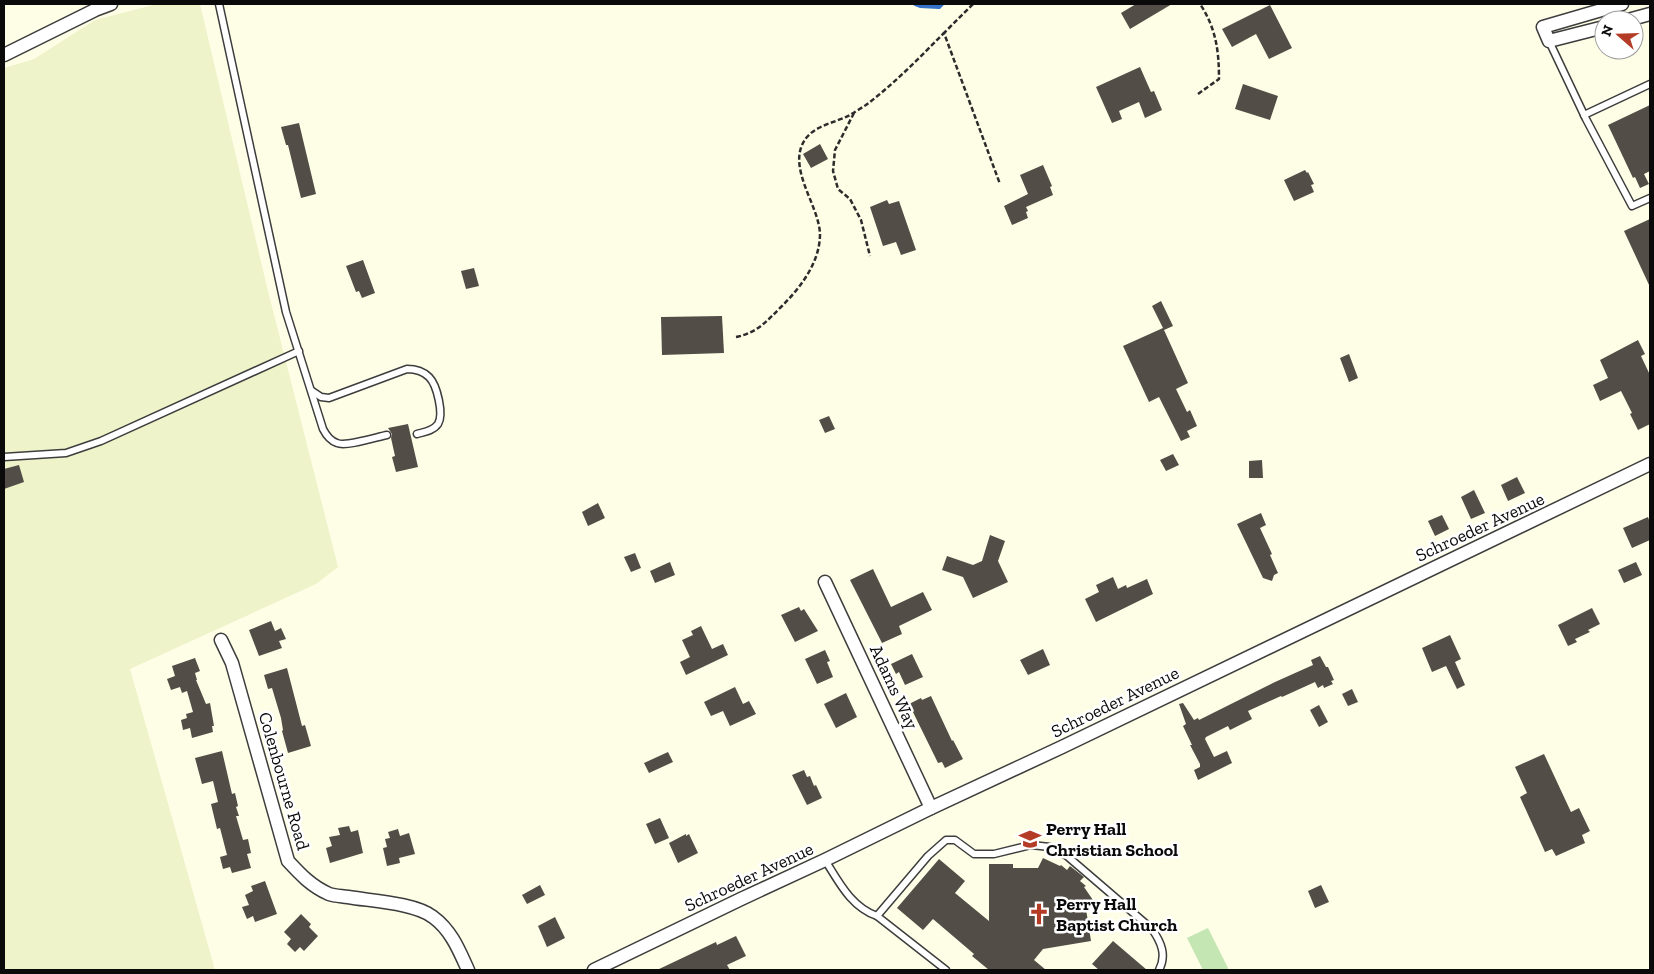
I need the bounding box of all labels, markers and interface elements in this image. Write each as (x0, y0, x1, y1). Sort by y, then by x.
north arrow (1594, 10, 1644, 60)
text: N (1597, 22, 1617, 39)
street label: Schroeder Avenue (1412, 488, 1548, 566)
street label: Adams Way (865, 641, 923, 733)
street label: Schroeder Avenue (1048, 662, 1182, 742)
street label: Colenbourne Road (254, 709, 314, 853)
place label: Perry Hall Christian School (1046, 818, 1178, 861)
school or university icon: Perry Hall Christian School (1017, 826, 1043, 852)
street label: Schroeder Avenue (681, 838, 817, 916)
place label: Perry Hall Baptist Church (1056, 893, 1178, 936)
church icon: Perry Hall Baptist Church (1026, 901, 1052, 927)

